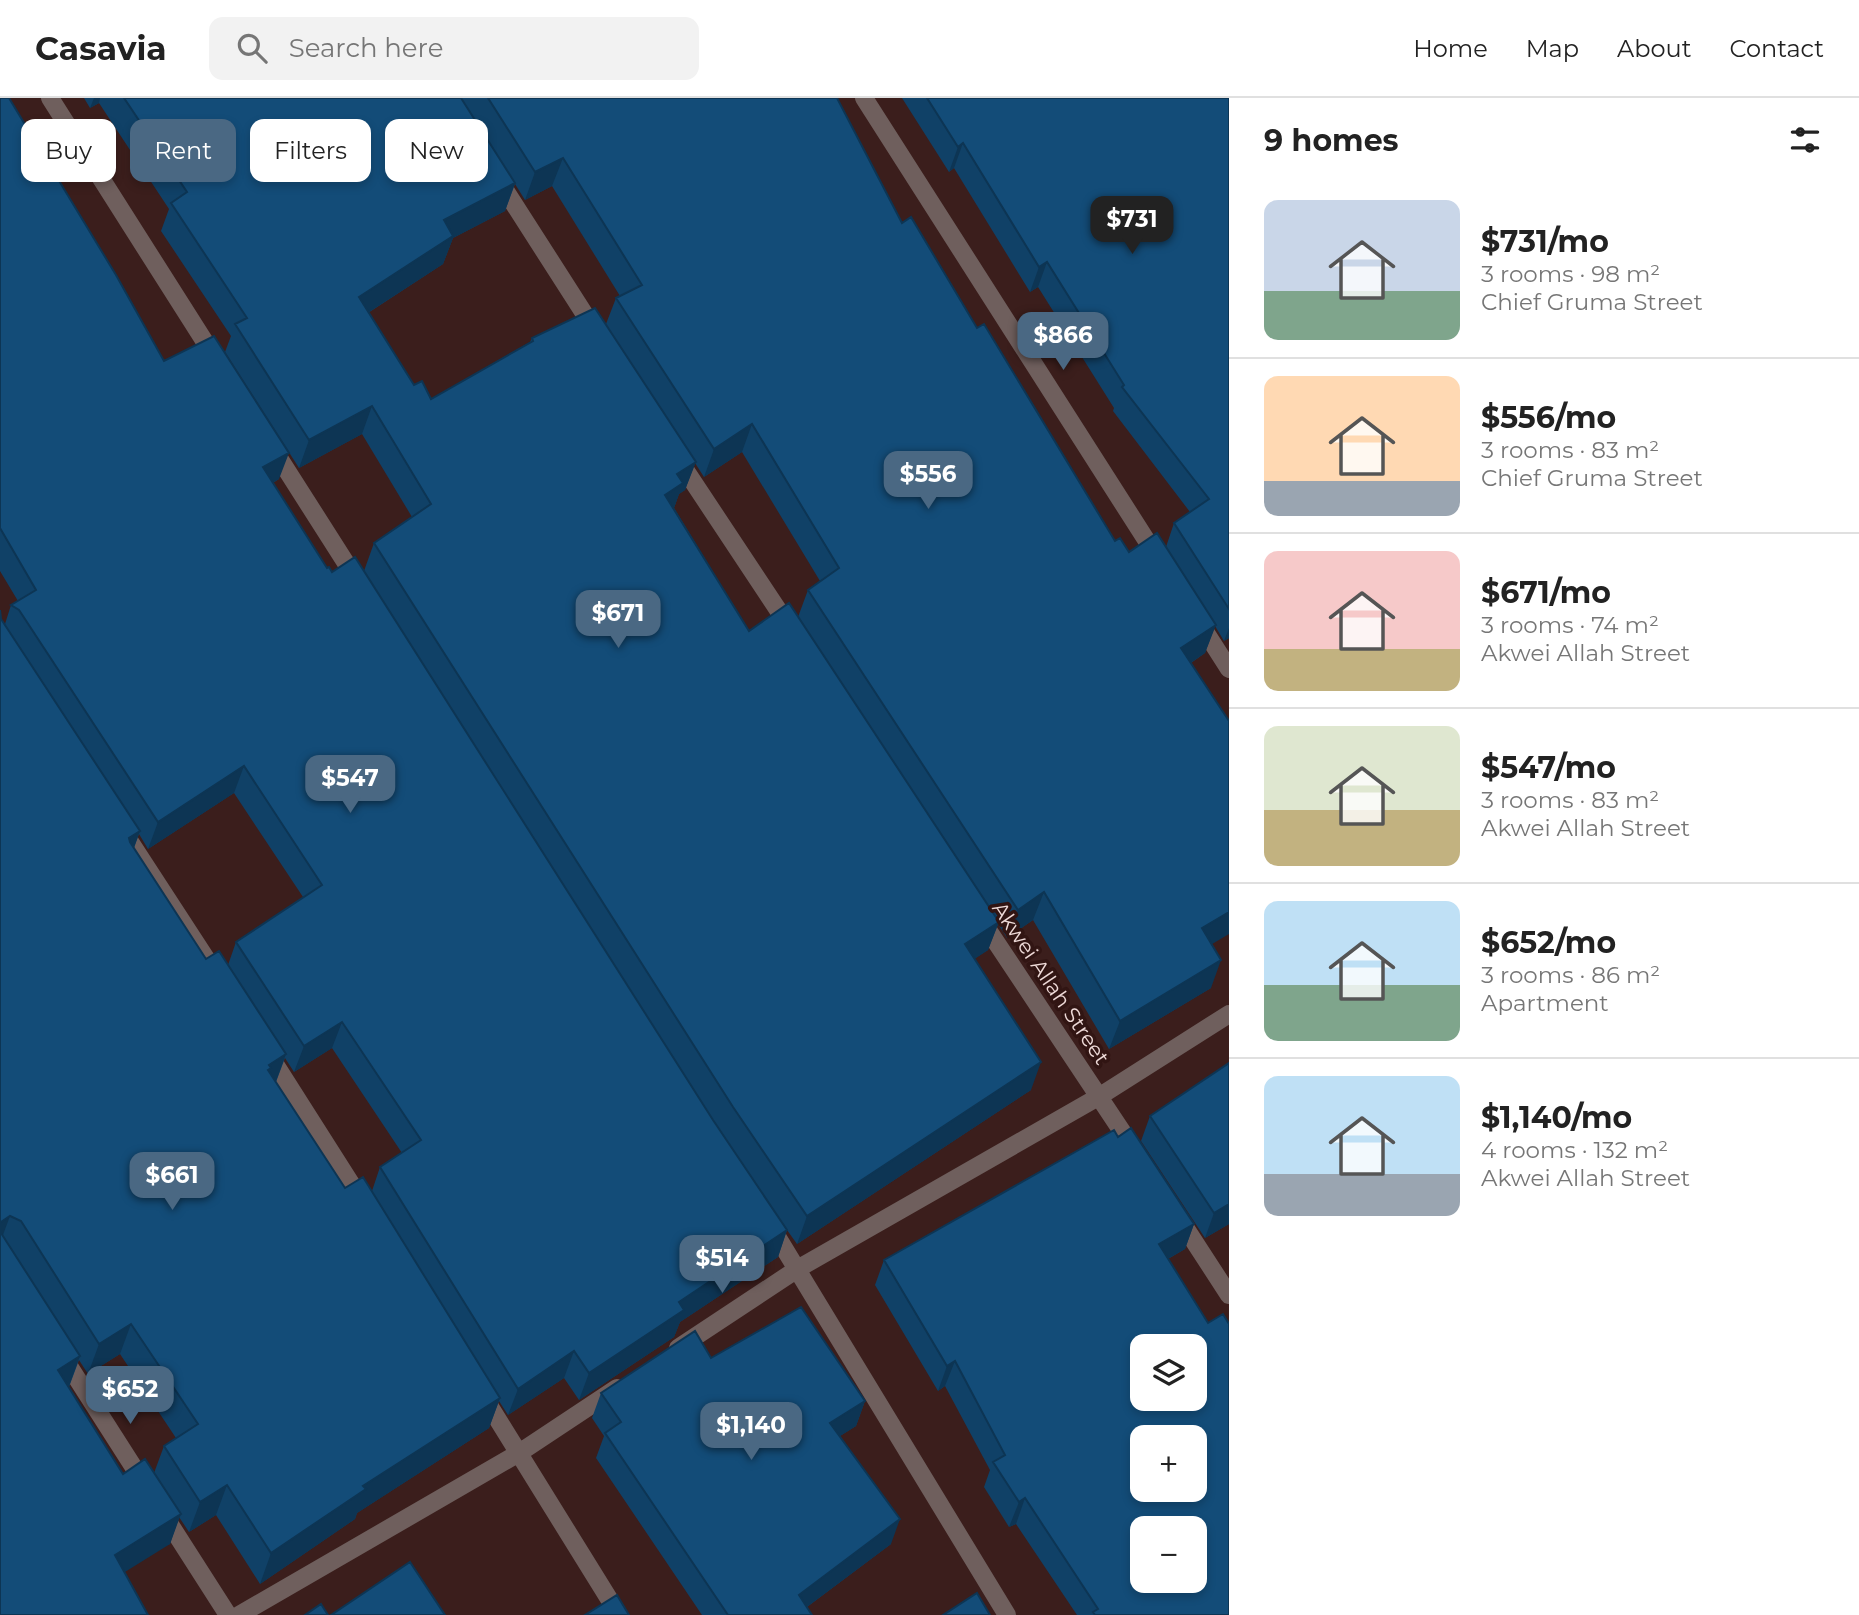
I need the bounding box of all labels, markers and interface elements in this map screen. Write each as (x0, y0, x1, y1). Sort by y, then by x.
search box (209, 17, 699, 80)
text: Casavia (35, 28, 167, 68)
icon: search (233, 29, 271, 67)
text: Search here (289, 32, 443, 64)
text: Home (1413, 34, 1488, 63)
text: Map (1526, 34, 1579, 63)
text: About (1617, 34, 1691, 63)
text: Contact (1729, 34, 1824, 63)
chip: Buy (21, 119, 116, 182)
chip: Rent (130, 119, 236, 182)
chip: Filters (250, 119, 371, 182)
chip: New (385, 119, 488, 182)
icon: filters (1786, 121, 1824, 159)
text: 9 homes (1264, 122, 1399, 159)
pin: $731 (1091, 197, 1173, 256)
text: $731 (1106, 205, 1158, 233)
text: $731/mo (1481, 223, 1609, 260)
icon: home (1320, 228, 1404, 312)
text: 3 rooms · 98 m² (1481, 260, 1660, 288)
text: Chief Gruma Street (1481, 288, 1703, 316)
pin: $866 (1022, 313, 1104, 372)
text: $866 (1033, 321, 1093, 349)
text: $556/mo (1481, 399, 1616, 436)
icon: home (1320, 404, 1404, 488)
text: 3 rooms · 83 m² (1481, 436, 1659, 464)
pin: $556 (887, 452, 969, 511)
text: $556 (900, 460, 956, 488)
text: Chief Gruma Street (1481, 464, 1703, 492)
text: $671/mo (1481, 574, 1611, 611)
icon: home (1320, 579, 1404, 663)
pin: $671 (577, 590, 659, 650)
text: $671 (592, 599, 644, 627)
text: 3 rooms · 74 m² (1481, 611, 1659, 639)
text: Akwei Allah Street (1481, 639, 1690, 667)
text: $547/mo (1481, 749, 1616, 786)
icon: home (1320, 754, 1404, 838)
pin: $547 (309, 756, 391, 815)
text: $547 (321, 764, 379, 792)
text: 3 rooms · 83 m² (1481, 786, 1659, 814)
text: Akwei Allah Street (1481, 814, 1690, 842)
street label: Akwei Allah Street (987, 897, 1115, 1069)
text: $652/mo (1481, 924, 1616, 961)
icon: home (1320, 929, 1404, 1013)
text: 3 rooms · 86 m² (1481, 961, 1660, 989)
text: Apartment (1481, 989, 1609, 1017)
text: $1,140/mo (1481, 1099, 1632, 1136)
icon: home (1320, 1104, 1404, 1188)
text: 4 rooms · 132 m² (1481, 1136, 1668, 1164)
pin: $661 (131, 1152, 213, 1212)
text: $661 (146, 1161, 199, 1189)
text: Akwei Allah Street (1481, 1164, 1690, 1192)
pin: $514 (681, 1236, 763, 1295)
text: $514 (695, 1244, 749, 1272)
map controls (1130, 1334, 1207, 1593)
button: layers (1130, 1334, 1207, 1411)
pin: $652 (89, 1366, 171, 1426)
text: $652 (102, 1375, 158, 1403)
pin: $1,140 (694, 1402, 808, 1462)
text: $1,140 (716, 1411, 786, 1439)
button: + (1130, 1425, 1207, 1502)
button: − (1130, 1516, 1207, 1593)

